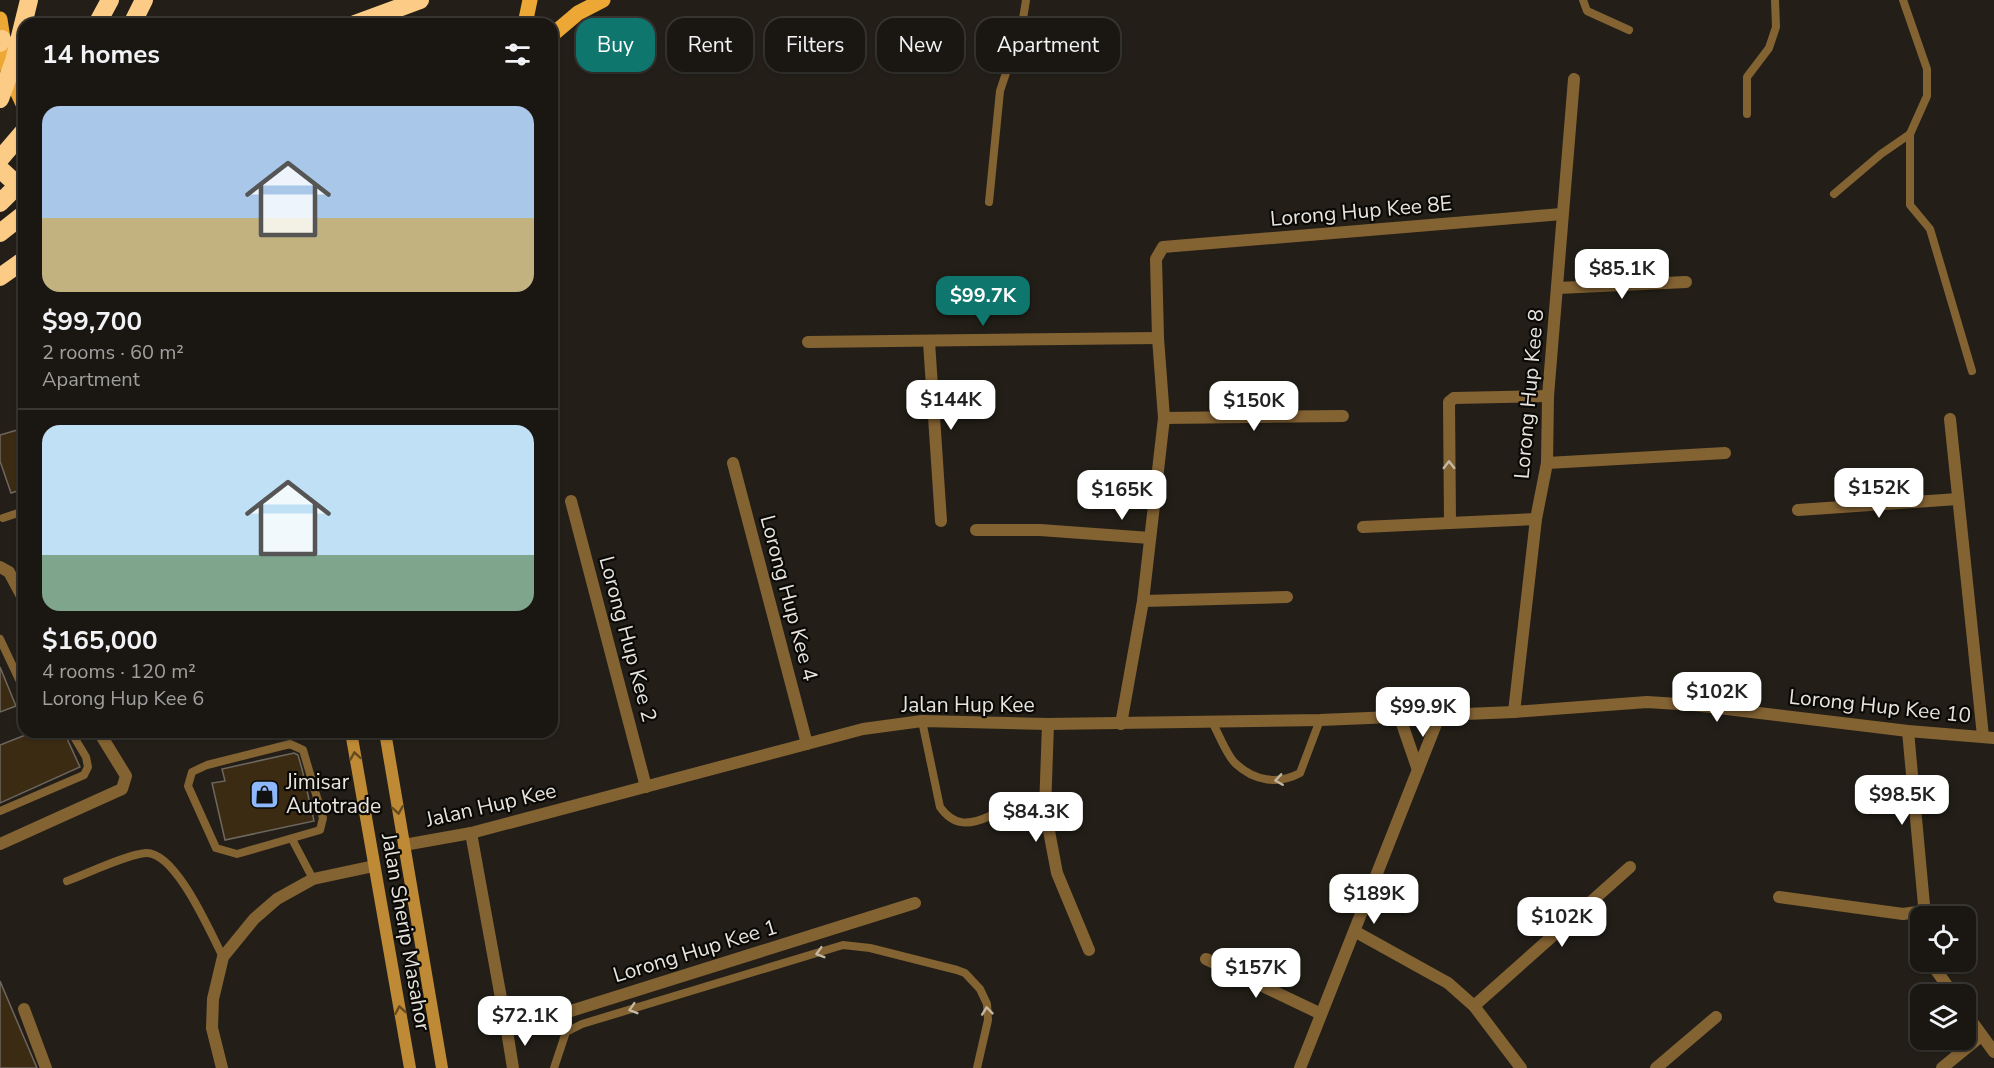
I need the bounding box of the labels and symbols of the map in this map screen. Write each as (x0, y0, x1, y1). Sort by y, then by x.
street label: Lorong Hup Kee 8E (1269, 189, 1453, 233)
pin: $85.1K (1573, 249, 1671, 300)
pin: $99.7K (934, 276, 1032, 327)
street label: Lorong Hup Kee 8 (1508, 308, 1550, 480)
pin: $144K (909, 380, 993, 431)
pin: $150K (1212, 381, 1296, 432)
one-way arrow (1443, 460, 1455, 469)
pin: $152K (1837, 468, 1921, 519)
pin: $165K (1080, 470, 1164, 521)
street label: Lorong Hup Kee 4 (753, 512, 825, 684)
street label: Lorong Hup Kee 2 (592, 553, 664, 725)
pin: $102K (1675, 672, 1759, 723)
street label: Lorong Hup Kee 10 (1788, 683, 1972, 729)
pin: $99.9K (1374, 687, 1472, 738)
street label: Jalan Hup Kee (900, 691, 1035, 719)
one-way arrow (350, 752, 362, 761)
place label: Jimisar Autotrade (285, 768, 381, 820)
one-way arrow (1274, 774, 1284, 786)
pin: $98.5K (1853, 775, 1951, 826)
street label: Jalan Hup Kee (422, 776, 559, 834)
shop icon: Jimisar Autotrade (249, 778, 281, 810)
pin: $84.3K (987, 792, 1085, 843)
one-way arrow (391, 805, 404, 815)
street label: Jalan Sherip Masahor (375, 830, 437, 1033)
pin: $189K (1332, 874, 1416, 925)
pin: $102K (1520, 897, 1604, 948)
street label: Lorong Hup Kee 1 (609, 913, 781, 989)
one-way arrow (815, 946, 826, 958)
pin: $157K (1214, 948, 1298, 999)
pin: $72.1K (476, 996, 574, 1047)
one-way arrow (628, 1002, 639, 1014)
one-way arrow (394, 1006, 406, 1015)
one-way arrow (981, 1006, 994, 1016)

